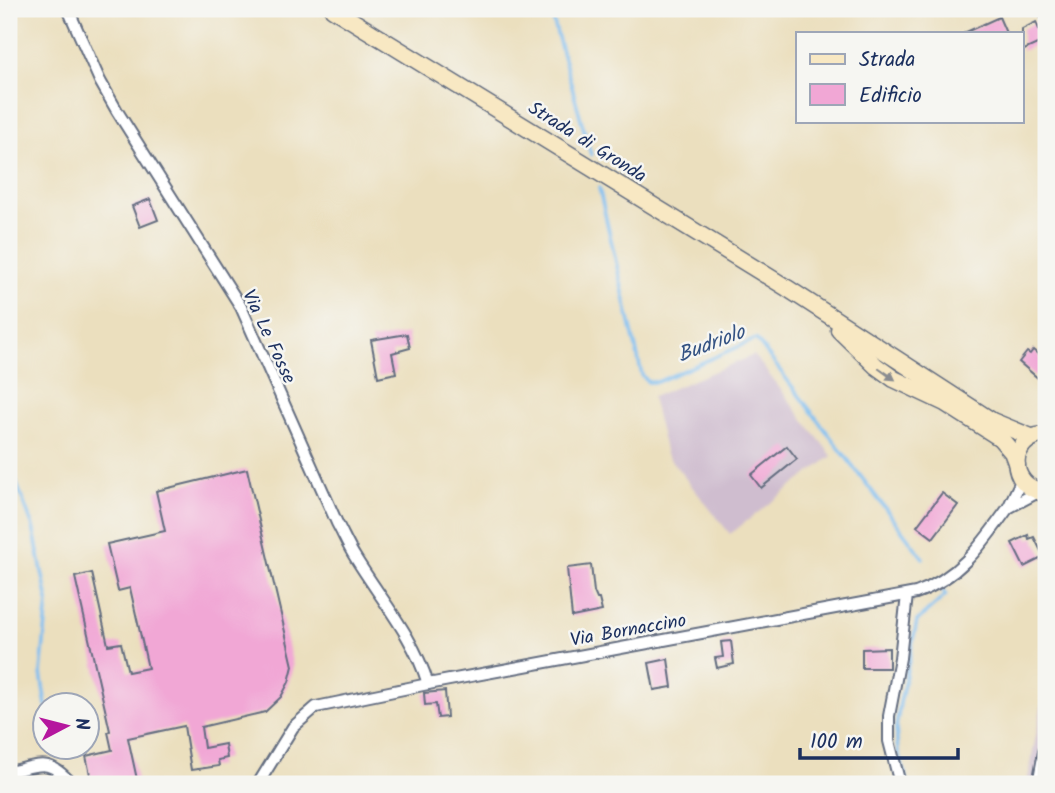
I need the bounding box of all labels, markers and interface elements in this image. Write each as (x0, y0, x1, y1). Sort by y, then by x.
legend (796, 32, 1024, 122)
text: Strada (859, 44, 915, 77)
text: Edificio (859, 80, 922, 113)
street label: Strada di Gronda (522, 94, 652, 191)
street label: Via Le Fosse (233, 285, 303, 389)
water label: Budriolo (673, 316, 752, 372)
one-way arrow (878, 367, 896, 381)
street label: Via Bornaccino (568, 606, 689, 656)
north arrow (32, 692, 102, 762)
text: N (65, 716, 97, 732)
scale bar (800, 716, 957, 760)
text: 100 m (810, 726, 863, 759)

